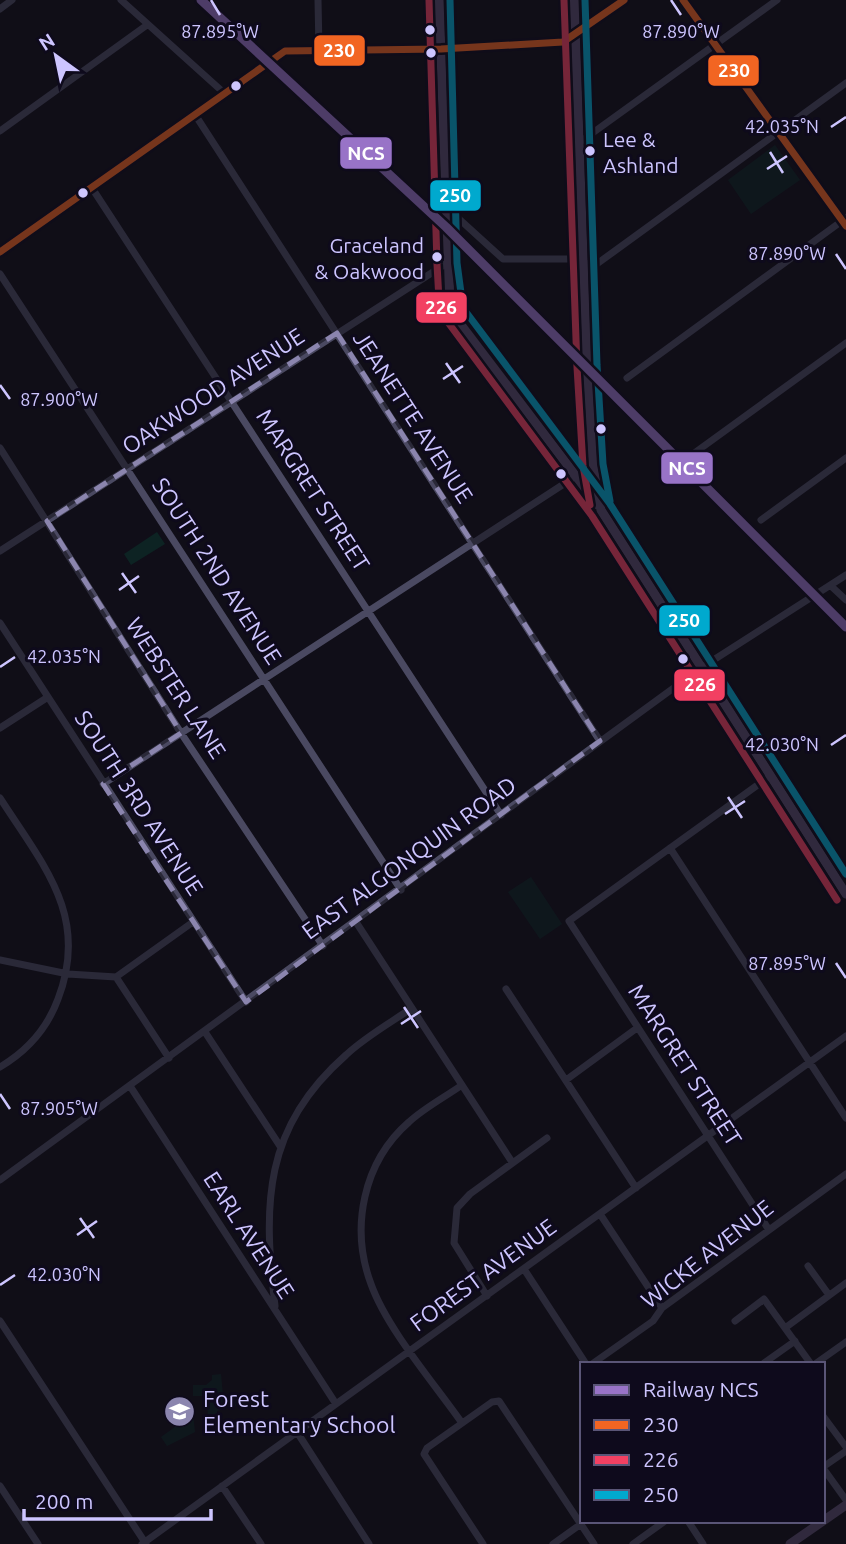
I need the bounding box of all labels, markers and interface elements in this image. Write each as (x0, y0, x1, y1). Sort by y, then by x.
north arrow (21, 21, 91, 91)
text: 87.895°W (181, 21, 259, 41)
text: 87.890°W (642, 21, 720, 41)
unlabelled marker (423, 23, 437, 37)
text: N (35, 29, 59, 55)
line badge: 230 (313, 34, 366, 67)
text: 230 (323, 39, 355, 61)
unlabelled marker (424, 46, 438, 60)
line badge: 230 (707, 54, 760, 87)
text: 230 (718, 59, 750, 81)
unlabelled marker (229, 79, 243, 93)
text: 42.035°N (745, 116, 819, 136)
place label: Lee & Ashland (603, 127, 679, 177)
line badge: NCS (339, 136, 393, 170)
text: NCS (347, 142, 385, 164)
marker: Lee & Ashland (583, 144, 597, 158)
line badge: 250 (429, 179, 482, 212)
text: 250 (439, 184, 471, 206)
unlabelled marker (76, 186, 90, 200)
place label: Graceland & Oakwood (315, 233, 424, 283)
text: 87.890°W (748, 243, 826, 263)
marker: Graceland & Oakwood (430, 250, 444, 264)
line badge: 226 (415, 291, 468, 324)
text: 226 (425, 296, 457, 318)
street label: OAKWOOD AVENUE (117, 322, 308, 459)
street label: JEANETTE AVENUE (349, 326, 478, 507)
text: 87.900°W (20, 389, 98, 409)
street label: MARGRET STREET (252, 404, 375, 575)
unlabelled marker (594, 422, 608, 436)
line badge: NCS (660, 451, 714, 485)
text: NCS (668, 457, 706, 479)
unlabelled marker (554, 467, 568, 481)
street label: SOUTH 2ND AVENUE (148, 473, 287, 668)
line badge: 250 (658, 604, 711, 637)
text: 250 (668, 609, 700, 631)
street label: WEBSTER LANE (122, 613, 231, 763)
text: 42.035°N (27, 646, 101, 666)
unlabelled marker (676, 652, 690, 666)
line badge: 226 (673, 668, 726, 702)
text: 226 (684, 673, 716, 695)
street label: SOUTH 3RD AVENUE (70, 706, 208, 900)
text: 42.030°N (745, 734, 819, 754)
street label: EAST ALGONQUIN ROAD (297, 772, 521, 944)
text: 87.895°W (748, 953, 826, 973)
street label: MARGRET STREET (624, 979, 747, 1150)
text: 87.905°W (20, 1098, 98, 1118)
street label: EARL AVENUE (199, 1167, 300, 1303)
street label: WICKE AVENUE (636, 1195, 777, 1313)
street label: FOREST AVENUE (405, 1213, 560, 1336)
text: 42.030°N (27, 1264, 101, 1284)
legend (580, 1362, 825, 1523)
text: Railway NCS (643, 1377, 759, 1401)
place label: Forest Elementary School (203, 1386, 396, 1437)
school or university icon: Forest Elementary School (163, 1395, 197, 1429)
text: 230 (643, 1412, 679, 1436)
text: 226 (643, 1447, 679, 1471)
scale bar (24, 1478, 212, 1522)
text: 250 (643, 1482, 679, 1506)
text: 200 m (35, 1489, 93, 1513)

